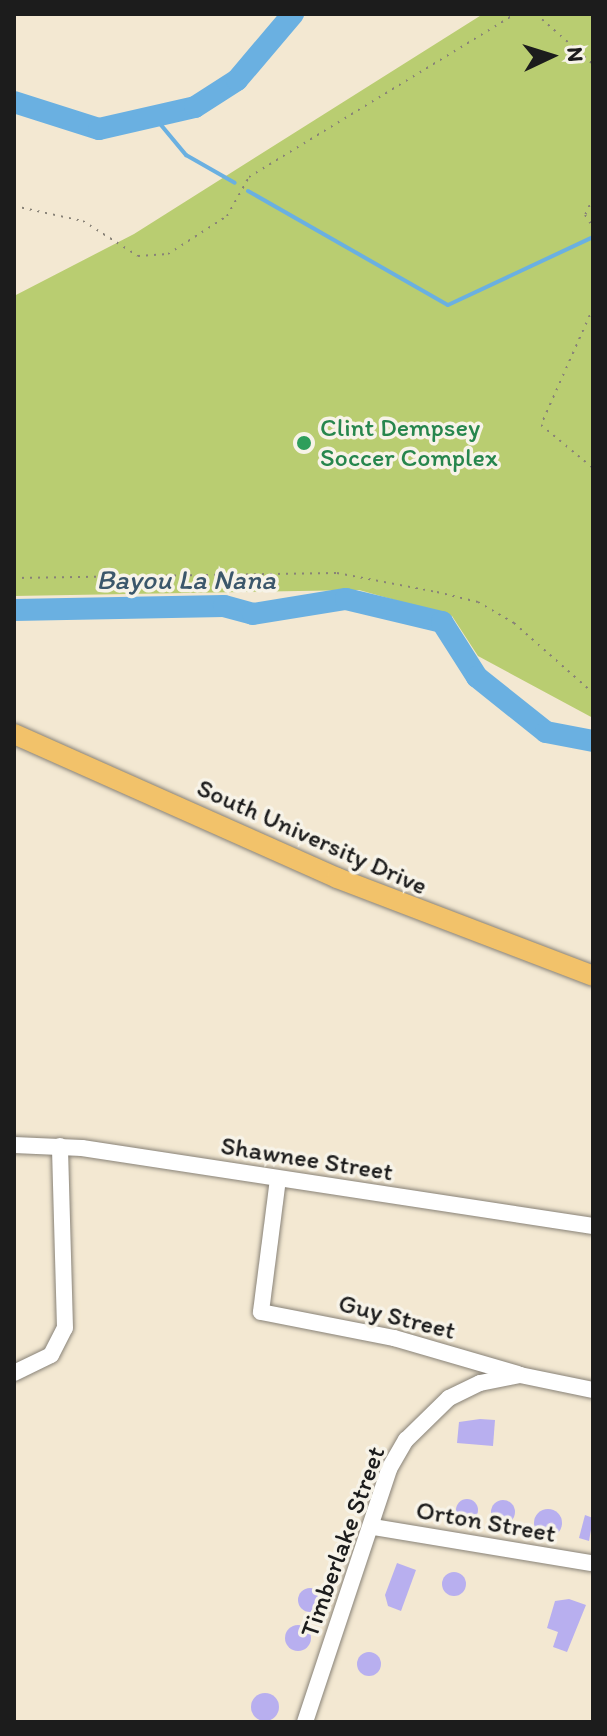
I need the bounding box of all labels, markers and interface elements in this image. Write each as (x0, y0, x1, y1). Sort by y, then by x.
north arrow (511, 16, 591, 96)
text: N (561, 46, 589, 63)
place label: Clint Dempsey Soccer Complex (320, 412, 498, 474)
marker: Clint Dempsey Soccer Complex (295, 434, 313, 452)
water label: Bayou La Nana (96, 562, 276, 596)
street label: South University Drive (192, 772, 432, 902)
street label: Shawnee Street (219, 1130, 395, 1188)
street label: Guy Street (336, 1287, 458, 1347)
street label: Timberlake Street (294, 1443, 392, 1641)
street label: Orton Street (414, 1494, 558, 1550)

